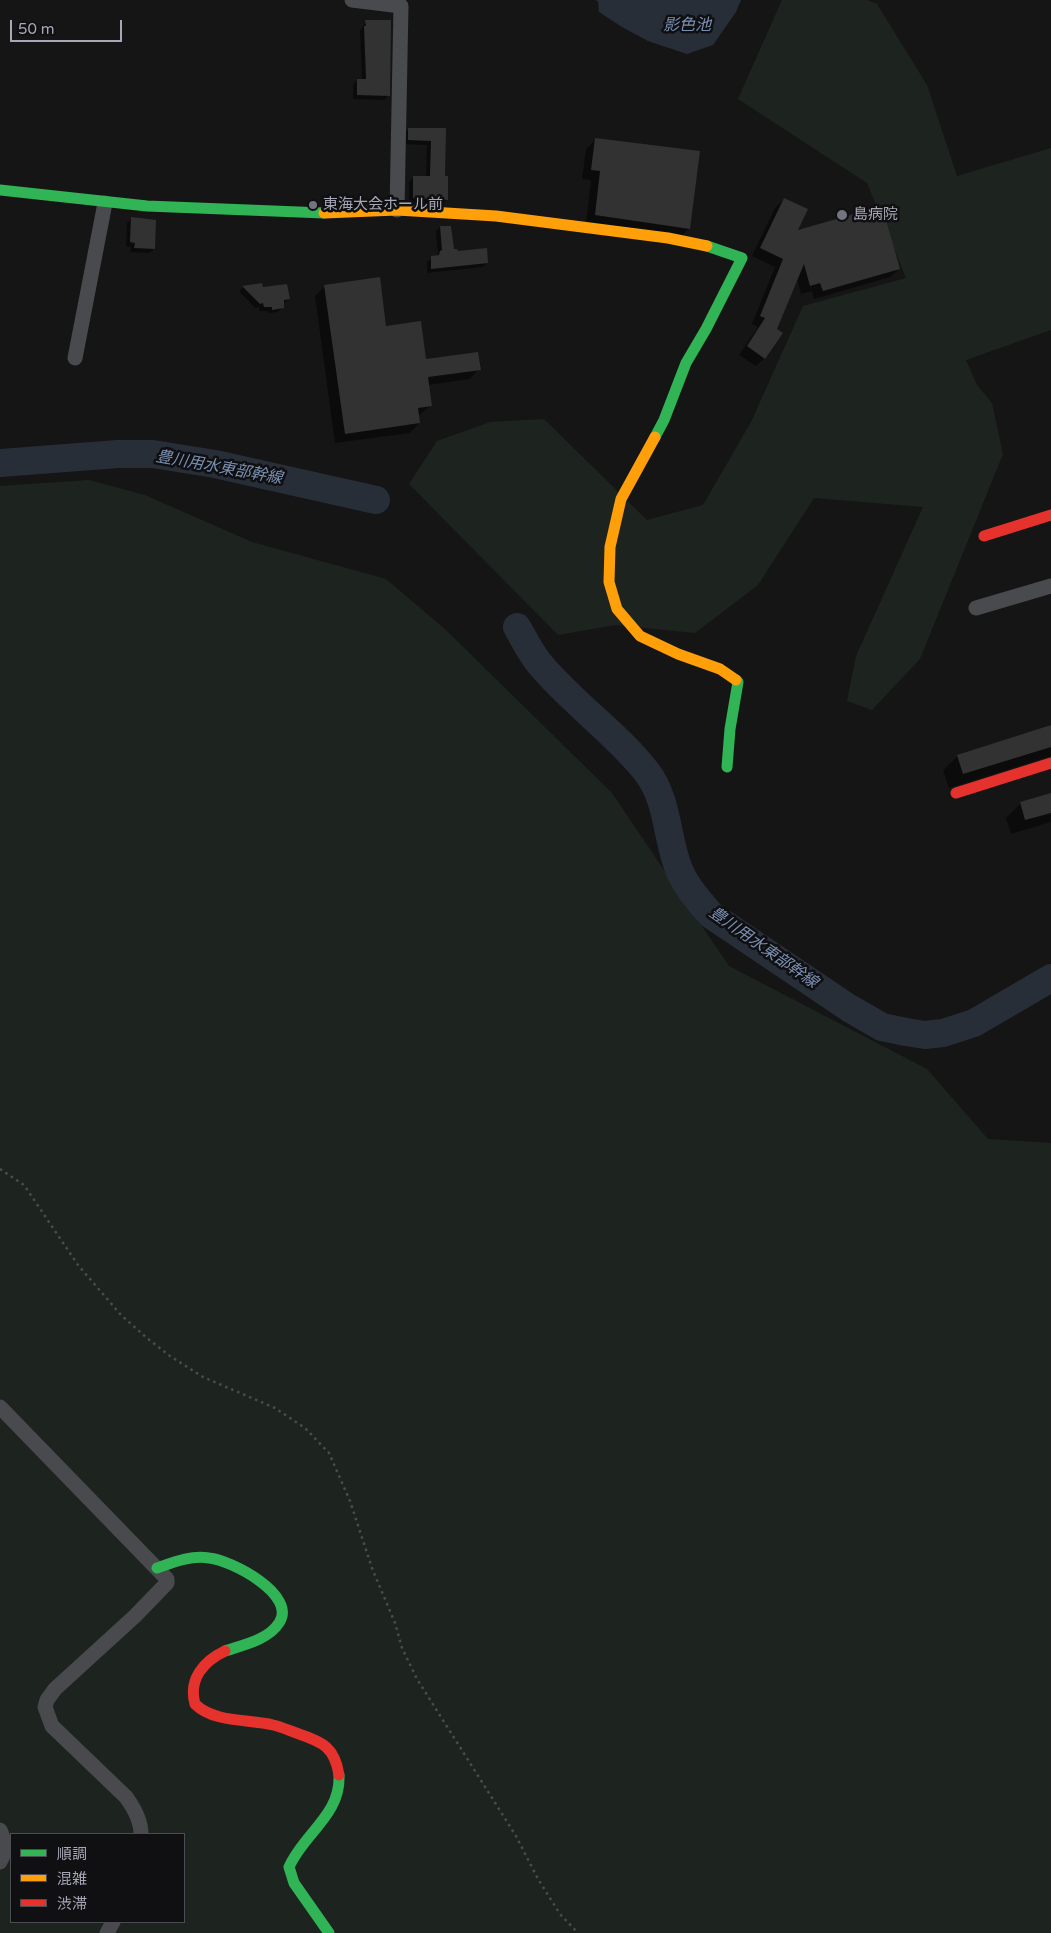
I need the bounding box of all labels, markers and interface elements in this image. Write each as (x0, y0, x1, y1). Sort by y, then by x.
scale bar (12, 10, 125, 42)
water label: 影色池 (663, 16, 711, 36)
text: 50 m (18, 20, 55, 38)
place label: 東海大会ホール前 (323, 196, 443, 214)
marker: 東海大会ホール前 (307, 199, 319, 211)
place label: 島病院 (853, 206, 898, 224)
marker: 島病院 (835, 208, 849, 222)
water label: 豊川用水東部幹線 (154, 447, 284, 489)
water label: 豊川用水東部幹線 (705, 903, 821, 993)
legend (10, 1833, 185, 1923)
text: 順調 (57, 1845, 87, 1863)
text: 混雑 (57, 1870, 87, 1888)
text: 渋滞 (57, 1895, 87, 1913)

